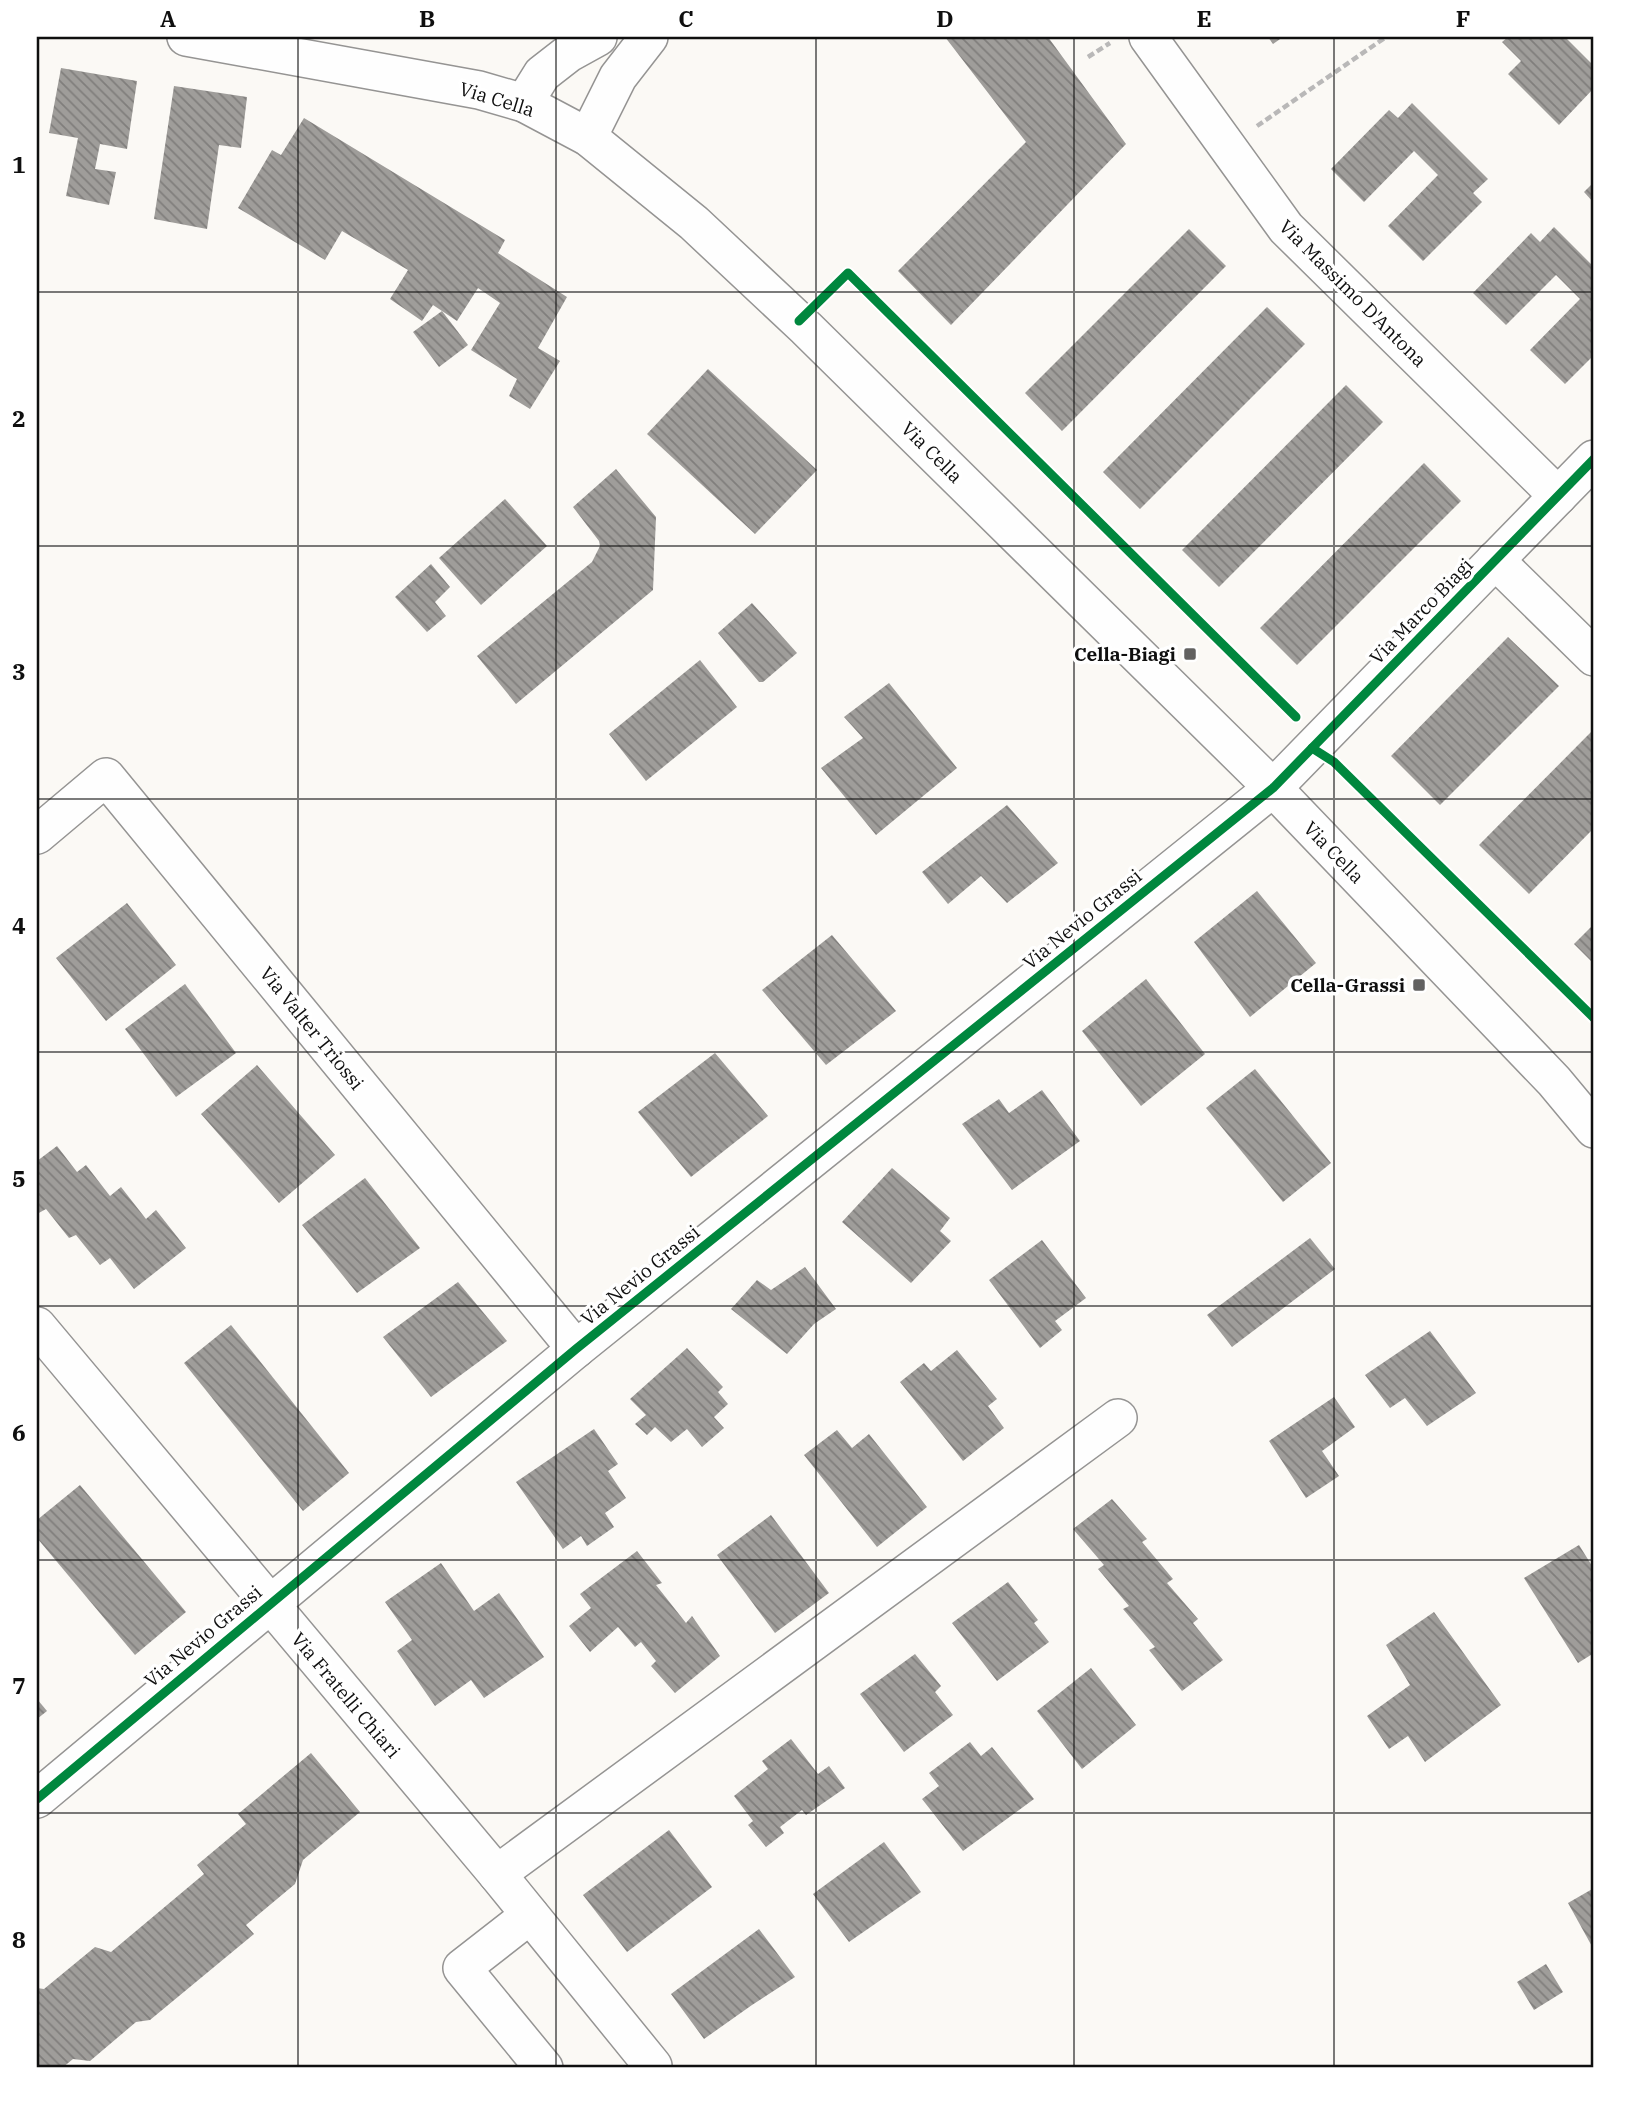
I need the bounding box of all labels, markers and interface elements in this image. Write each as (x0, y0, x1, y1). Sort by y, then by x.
text: A (160, 3, 176, 33)
text: B (419, 3, 435, 33)
text: C (678, 3, 694, 33)
text: D (936, 3, 954, 33)
text: E (1196, 3, 1212, 33)
text: F (1456, 3, 1470, 33)
street label: Via Cella (457, 76, 537, 122)
text: 1 (12, 149, 26, 179)
street label: Via Massimo D'Antona (1274, 214, 1432, 372)
text: 2 (12, 403, 26, 433)
street label: Via Cella (896, 416, 968, 488)
street label: Via Marco Biagi (1364, 553, 1478, 669)
place label: Cella-Biagi (1074, 642, 1176, 666)
marker: Cella-Biagi (1182, 646, 1198, 662)
text: 3 (12, 656, 26, 686)
street label: Via Cella (1299, 816, 1369, 888)
street label: Via Nevio Grassi (1018, 864, 1146, 974)
text: 4 (12, 910, 26, 940)
street label: Via Valter Triossi (255, 961, 369, 1095)
place label: Cella-Grassi (1290, 973, 1405, 997)
marker: Cella-Grassi (1411, 977, 1427, 993)
text: 5 (12, 1163, 26, 1193)
street label: Via Nevio Grassi (576, 1220, 704, 1330)
text: 6 (12, 1417, 26, 1447)
street label: Via Nevio Grassi (139, 1580, 267, 1692)
street label: Via Fratelli Chiari (286, 1627, 406, 1763)
text: 7 (12, 1670, 26, 1700)
text: 8 (12, 1924, 26, 1954)

